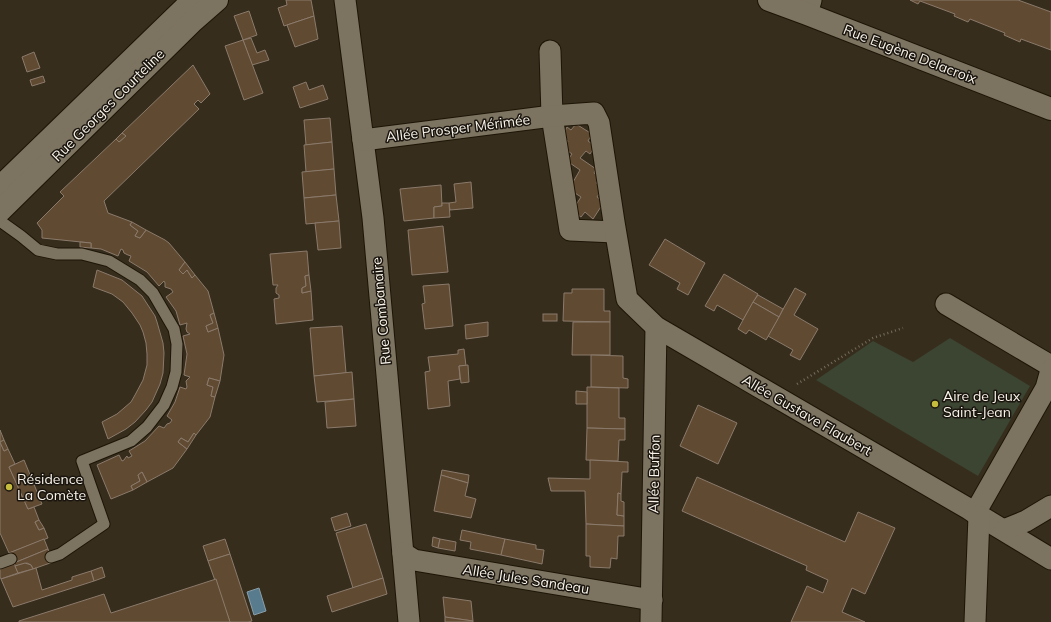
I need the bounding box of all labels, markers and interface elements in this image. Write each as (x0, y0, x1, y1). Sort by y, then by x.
street label: Rue Eugène Delacroix (841, 20, 980, 88)
street label: Rue Georges Courteline (48, 45, 168, 165)
street label: Allée Prosper Mérimée (385, 110, 531, 146)
street label: Rue Combanaire (367, 257, 395, 365)
street label: Allée Gustave Flaubert (739, 370, 875, 460)
place label: Aire de Jeux Saint-Jean (943, 387, 1021, 421)
marker: Aire de Jeux Saint-Jean (930, 399, 940, 409)
street label: Allée Buffon (644, 435, 664, 513)
place label: Résidence La Comète (17, 470, 86, 504)
marker: Résidence La Comète (4, 482, 14, 492)
street label: Allée Jules Sandeau (461, 560, 591, 598)

